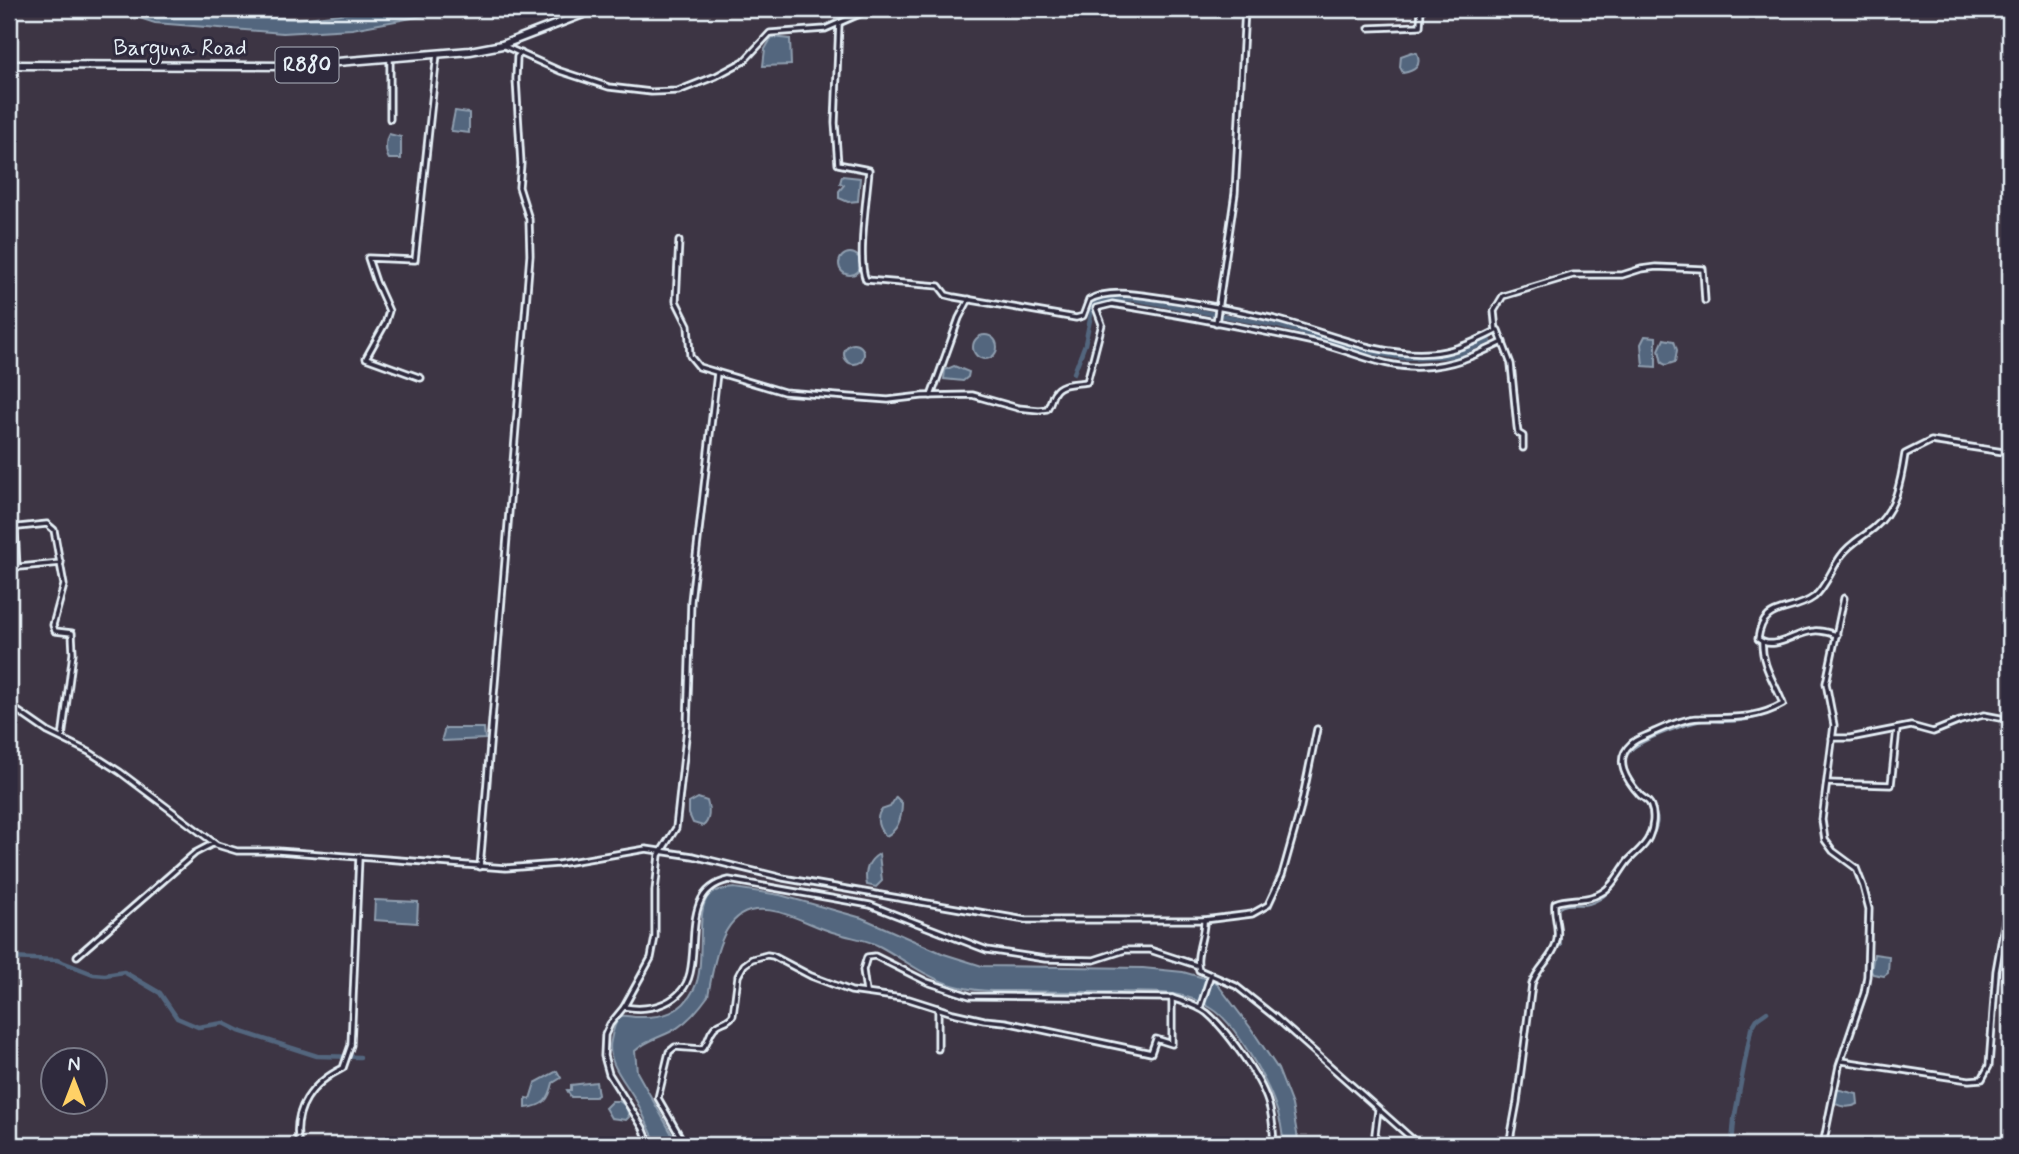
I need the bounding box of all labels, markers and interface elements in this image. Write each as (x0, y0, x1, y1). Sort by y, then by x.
street label: Barguna Road (113, 34, 247, 66)
road number: R880 (276, 48, 338, 82)
north arrow (38, 1046, 108, 1116)
text: N (68, 1053, 80, 1078)

